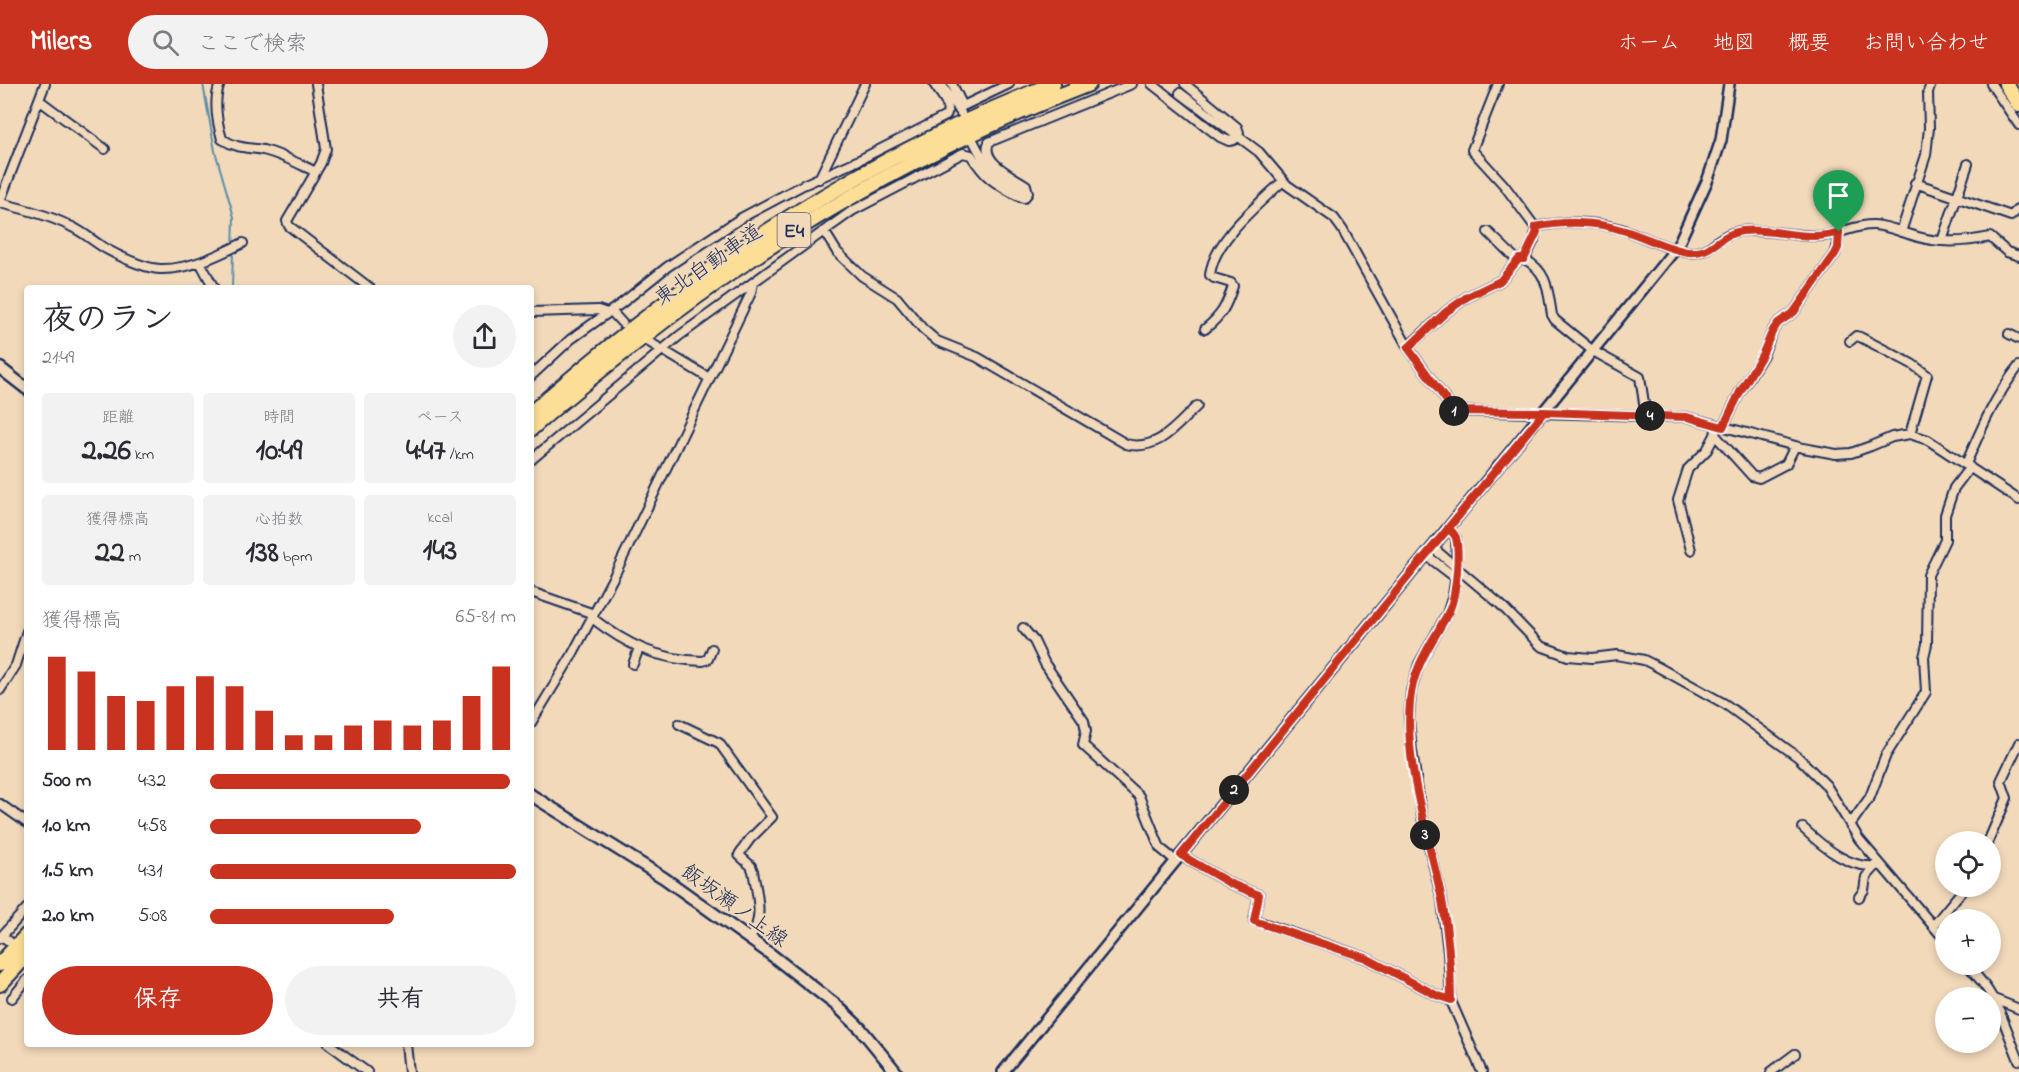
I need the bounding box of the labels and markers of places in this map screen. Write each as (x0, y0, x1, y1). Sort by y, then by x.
pin (1813, 170, 1864, 232)
pin: 1 (1439, 396, 1469, 426)
pin: 4 (1635, 401, 1665, 431)
pin: 2 (1219, 775, 1249, 805)
pin: 3 (1410, 820, 1440, 850)

